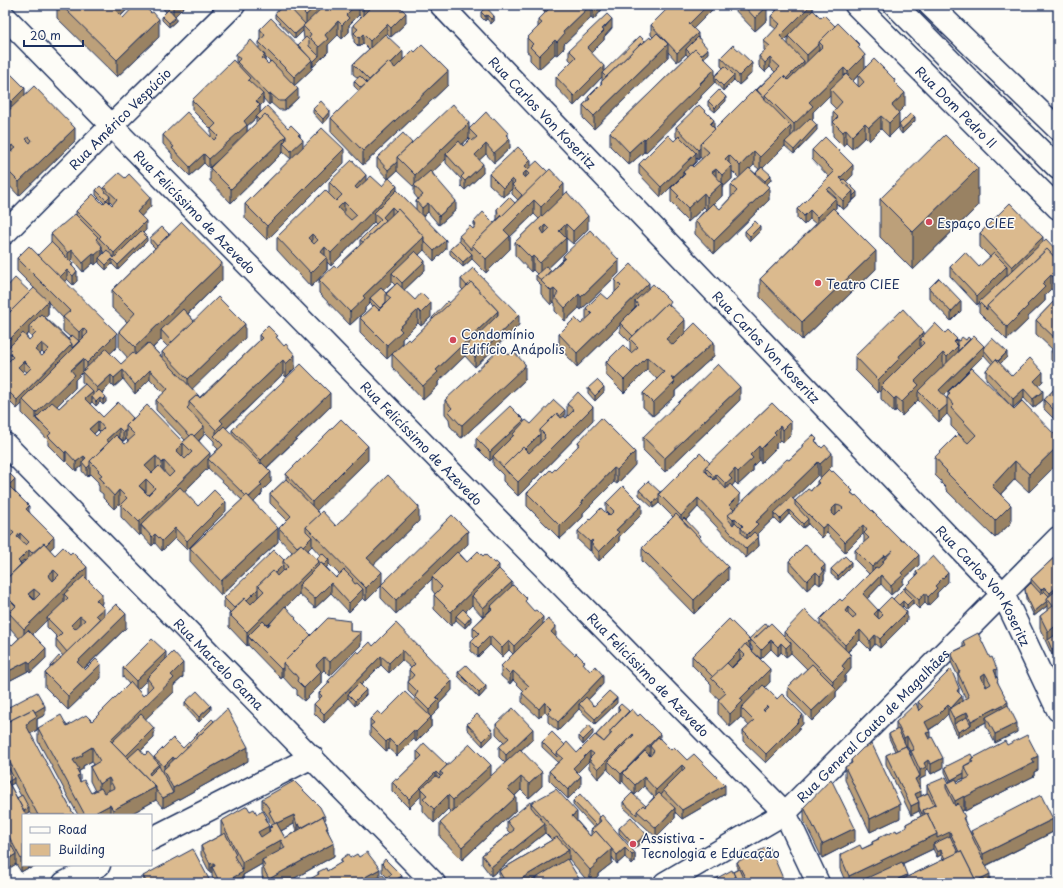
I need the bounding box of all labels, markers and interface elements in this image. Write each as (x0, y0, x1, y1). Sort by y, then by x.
scale bar (24, 22, 83, 48)
text: 20 m (30, 26, 61, 44)
street label: Rua Carlos Von Koseritz (485, 52, 601, 172)
street label: Rua Dom Pedro II (912, 61, 1002, 152)
street label: Rua Américo Vespúcio (64, 63, 175, 173)
street label: Rua Felicíssimo de Azevedo (130, 145, 261, 277)
place label: Espaço CIEE (937, 213, 1015, 232)
marker: Espaço CIEE (924, 217, 934, 227)
place label: Teatro CIEE (826, 274, 900, 293)
marker: Teatro CIEE (813, 278, 823, 288)
street label: Rua Carlos Von Koseritz (709, 286, 825, 407)
place label: Condomínio Edifício Anápolis (461, 324, 565, 358)
marker: Condomínio Edifício Anápolis (448, 335, 458, 345)
street label: Rua Felicíssimo de Azevedo (357, 376, 487, 509)
street label: Rua Carlos Von Koseritz (932, 521, 1036, 649)
street label: Rua Felicíssimo de Azevedo (584, 608, 714, 740)
street label: Rua Marcelo Gama (170, 614, 269, 714)
street label: Rua General Couto de Magalhães (792, 644, 953, 806)
legend (22, 814, 152, 866)
text: Road (58, 820, 87, 838)
place label: Assistiva - Tecnologia e Educação (641, 828, 780, 862)
marker: Assistiva - Tecnologia e Educação (628, 839, 638, 849)
text: Building (58, 840, 105, 858)

